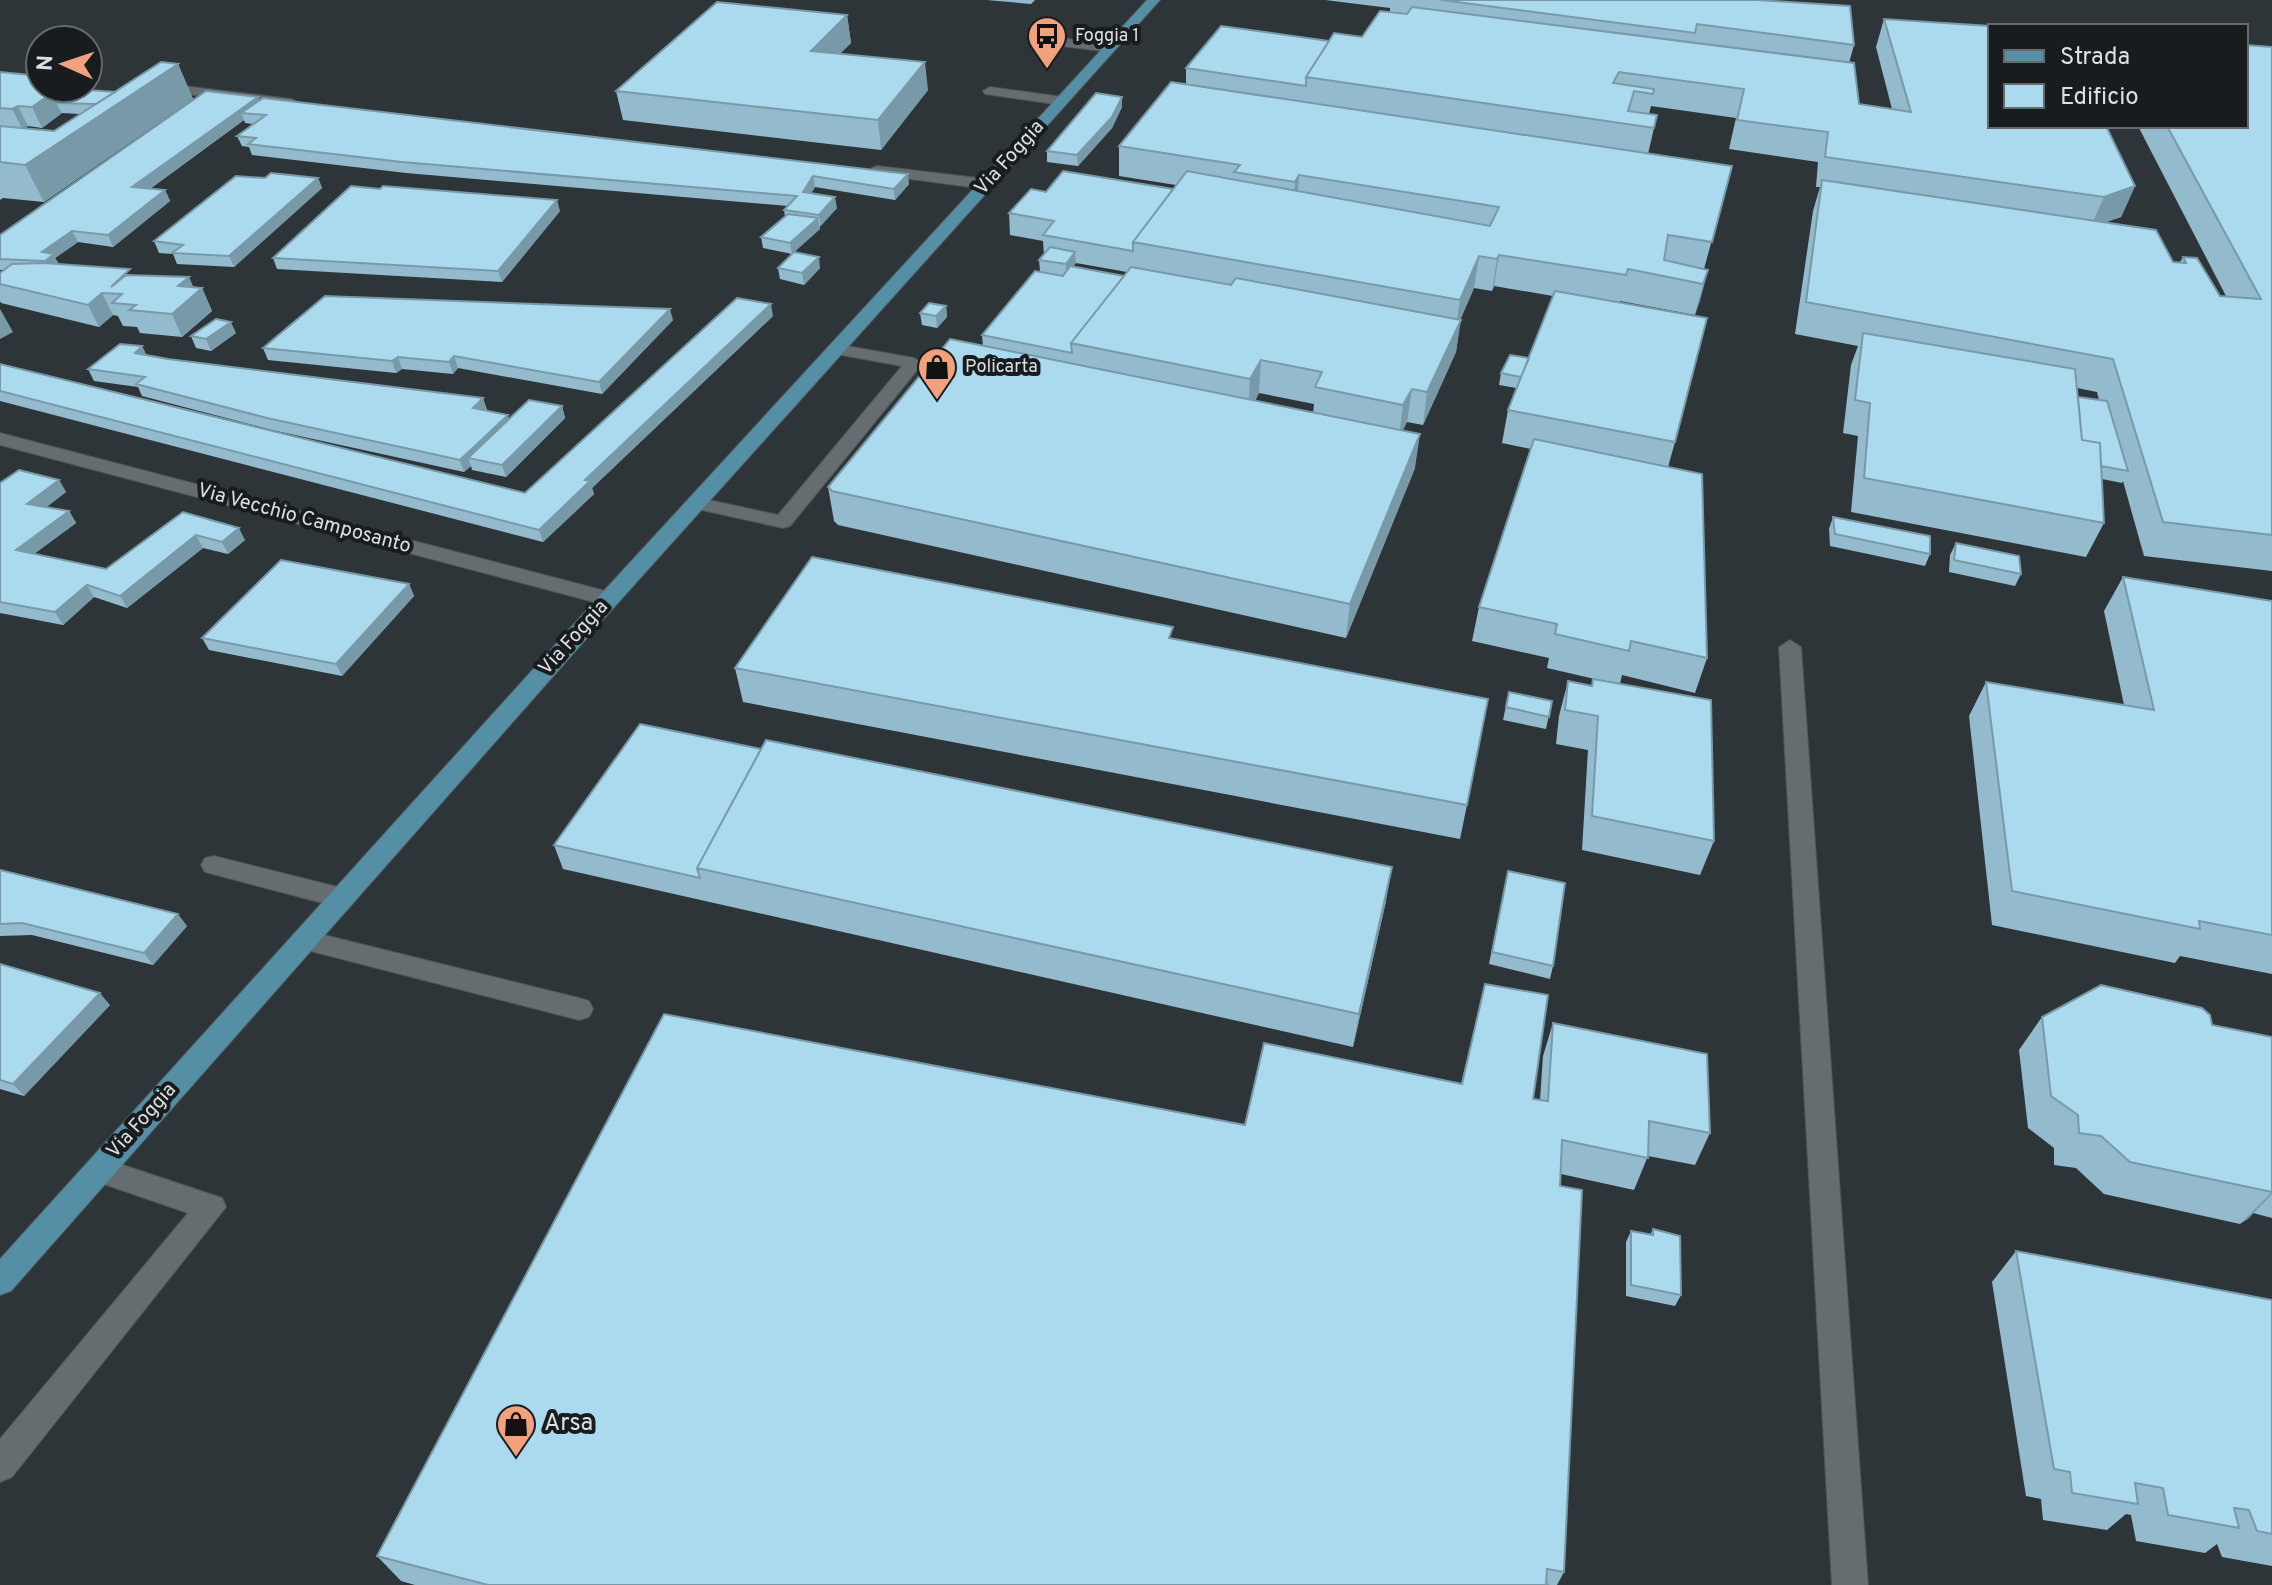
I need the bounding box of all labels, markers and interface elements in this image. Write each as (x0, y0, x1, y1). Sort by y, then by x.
bus stop icon: Foggia 1 (1026, 15, 1068, 70)
north arrow (24, 24, 104, 104)
legend (1988, 24, 2248, 128)
place label: Foggia 1 (1075, 25, 1139, 48)
text: Strada (2060, 43, 2130, 73)
text: N (33, 54, 60, 72)
text: Edificio (2060, 83, 2139, 113)
street label: Via Foggia (969, 115, 1051, 201)
shop icon: Policarta (916, 346, 958, 401)
place label: Policarta (965, 356, 1038, 379)
street label: Via Vecchio Camposanto (194, 478, 414, 560)
street label: Via Foggia (533, 595, 615, 681)
street label: Via Foggia (101, 1078, 183, 1164)
shop icon: Arsa (495, 1403, 537, 1458)
place label: Arsa (544, 1409, 593, 1439)

